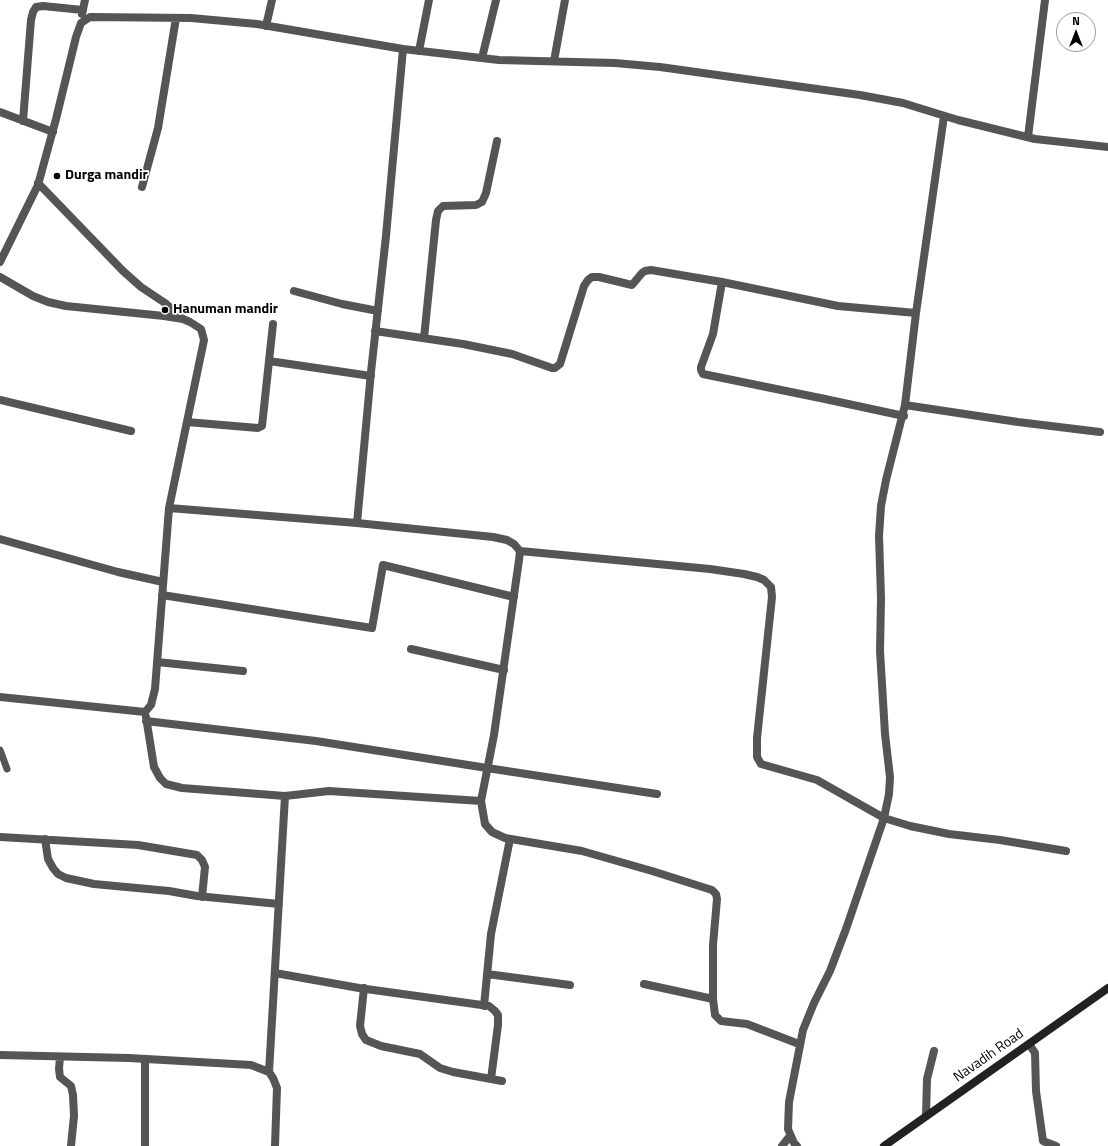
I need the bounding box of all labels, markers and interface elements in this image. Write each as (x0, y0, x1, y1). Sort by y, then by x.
north arrow (1056, 12, 1096, 52)
text: N (1072, 13, 1080, 29)
place label: Durga mandir (65, 168, 148, 184)
marker: Durga mandir (52, 171, 62, 181)
place label: Hanuman mandir (173, 302, 278, 318)
marker: Hanuman mandir (160, 305, 170, 315)
street label: Navadih Road (951, 1026, 1027, 1086)

